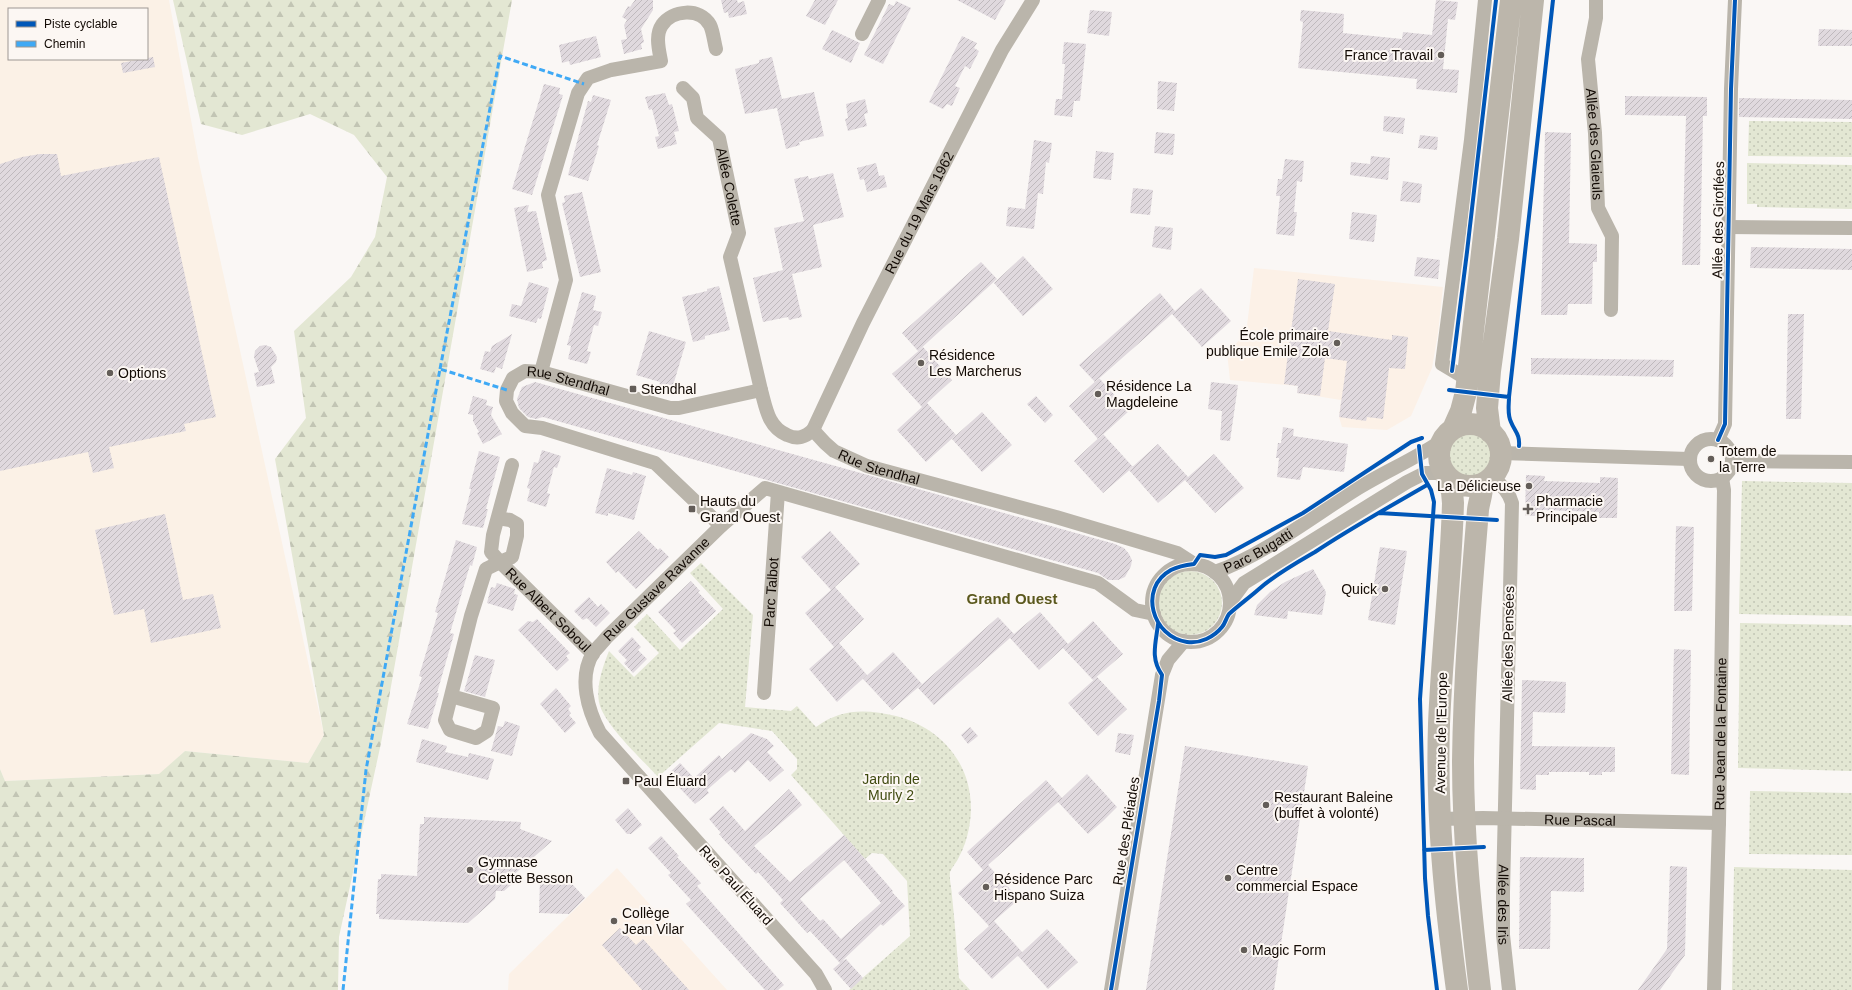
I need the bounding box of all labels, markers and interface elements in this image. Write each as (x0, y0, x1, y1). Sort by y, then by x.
legend (8, 8, 148, 60)
text: Piste cyclable (44, 17, 118, 31)
text: Chemin (44, 37, 85, 51)
place label: France Travail (1344, 47, 1433, 63)
marker: France Travail (1436, 50, 1446, 60)
street label: Allée des Glaieuls (1583, 87, 1606, 200)
street label: Allée Colette (713, 146, 745, 227)
street label: Rue du 19 Mars 1962 (882, 149, 957, 276)
street label: Allée des Giroflées (1709, 161, 1727, 279)
place label: École primaire publique Emile Zola (1206, 327, 1329, 359)
marker: École primaire publique Emile Zola (1332, 338, 1342, 348)
place label: Résidence Les Marcherus (929, 347, 1022, 379)
marker: Résidence Les Marcherus (916, 358, 926, 368)
street label: Rue Stendhal (526, 363, 611, 399)
place label: Options (118, 365, 166, 381)
marker: Options (105, 368, 115, 378)
place label: Résidence La Magdeleine (1106, 378, 1192, 410)
place label: Stendhal (641, 381, 696, 397)
marker: Stendhal (628, 384, 638, 394)
marker: Résidence La Magdeleine (1093, 389, 1103, 399)
place label: Totem de la Terre (1719, 443, 1777, 475)
street label: Rue Stendhal (836, 446, 921, 488)
marker: Totem de la Terre (1706, 454, 1716, 464)
place label: La Délicieuse (1437, 478, 1521, 494)
marker: La Délicieuse (1524, 481, 1534, 491)
place label: Hauts du Grand Ouest (700, 493, 780, 525)
place label: Pharmacie Principale (1536, 493, 1603, 525)
marker: Hauts du Grand Ouest (687, 504, 697, 514)
marker: Pharmacie Principale (1523, 504, 1533, 514)
street label: Parc Bugatti (1221, 525, 1296, 576)
street label: Rue Gustave Ravanne (600, 534, 713, 644)
street label: Parc Talbot (761, 557, 781, 628)
street label: Rue Albert Soboul (503, 564, 594, 655)
place label: Quick (1341, 581, 1378, 597)
marker: Quick (1380, 584, 1390, 594)
street label: Allée des Pensées (1499, 586, 1517, 702)
district label: Grand Ouest (967, 590, 1057, 607)
street label: Rue Jean de la Fontaine (1711, 657, 1729, 811)
street label: Avenue de l'Europe (1432, 672, 1450, 794)
park label: Jardin de Murly 2 (862, 771, 920, 803)
place label: Paul Éluard (634, 773, 706, 789)
marker: Paul Éluard (621, 776, 631, 786)
street label: Rue des Pléiades (1110, 776, 1142, 886)
place label: Restaurant Baleine (buffet à volonté) (1274, 789, 1393, 821)
marker: Restaurant Baleine (buffet à volonté) (1261, 800, 1271, 810)
street label: Rue Pascal (1544, 811, 1616, 829)
street label: Rue Paul Éluard (696, 842, 776, 928)
place label: Gymnase Colette Besson (478, 854, 573, 886)
place label: Centre commercial Espace (1236, 862, 1358, 894)
street label: Allée des Iris (1495, 864, 1512, 945)
marker: Gymnase Colette Besson (465, 865, 475, 875)
place label: Résidence Parc Hispano Suiza (994, 871, 1093, 903)
marker: Centre commercial Espace (1223, 873, 1233, 883)
marker: Résidence Parc Hispano Suiza (981, 882, 991, 892)
place label: Collège Jean Vilar (622, 905, 684, 937)
marker: Collège Jean Vilar (609, 916, 619, 926)
place label: Magic Form (1252, 942, 1326, 958)
marker: Magic Form (1239, 945, 1249, 955)

